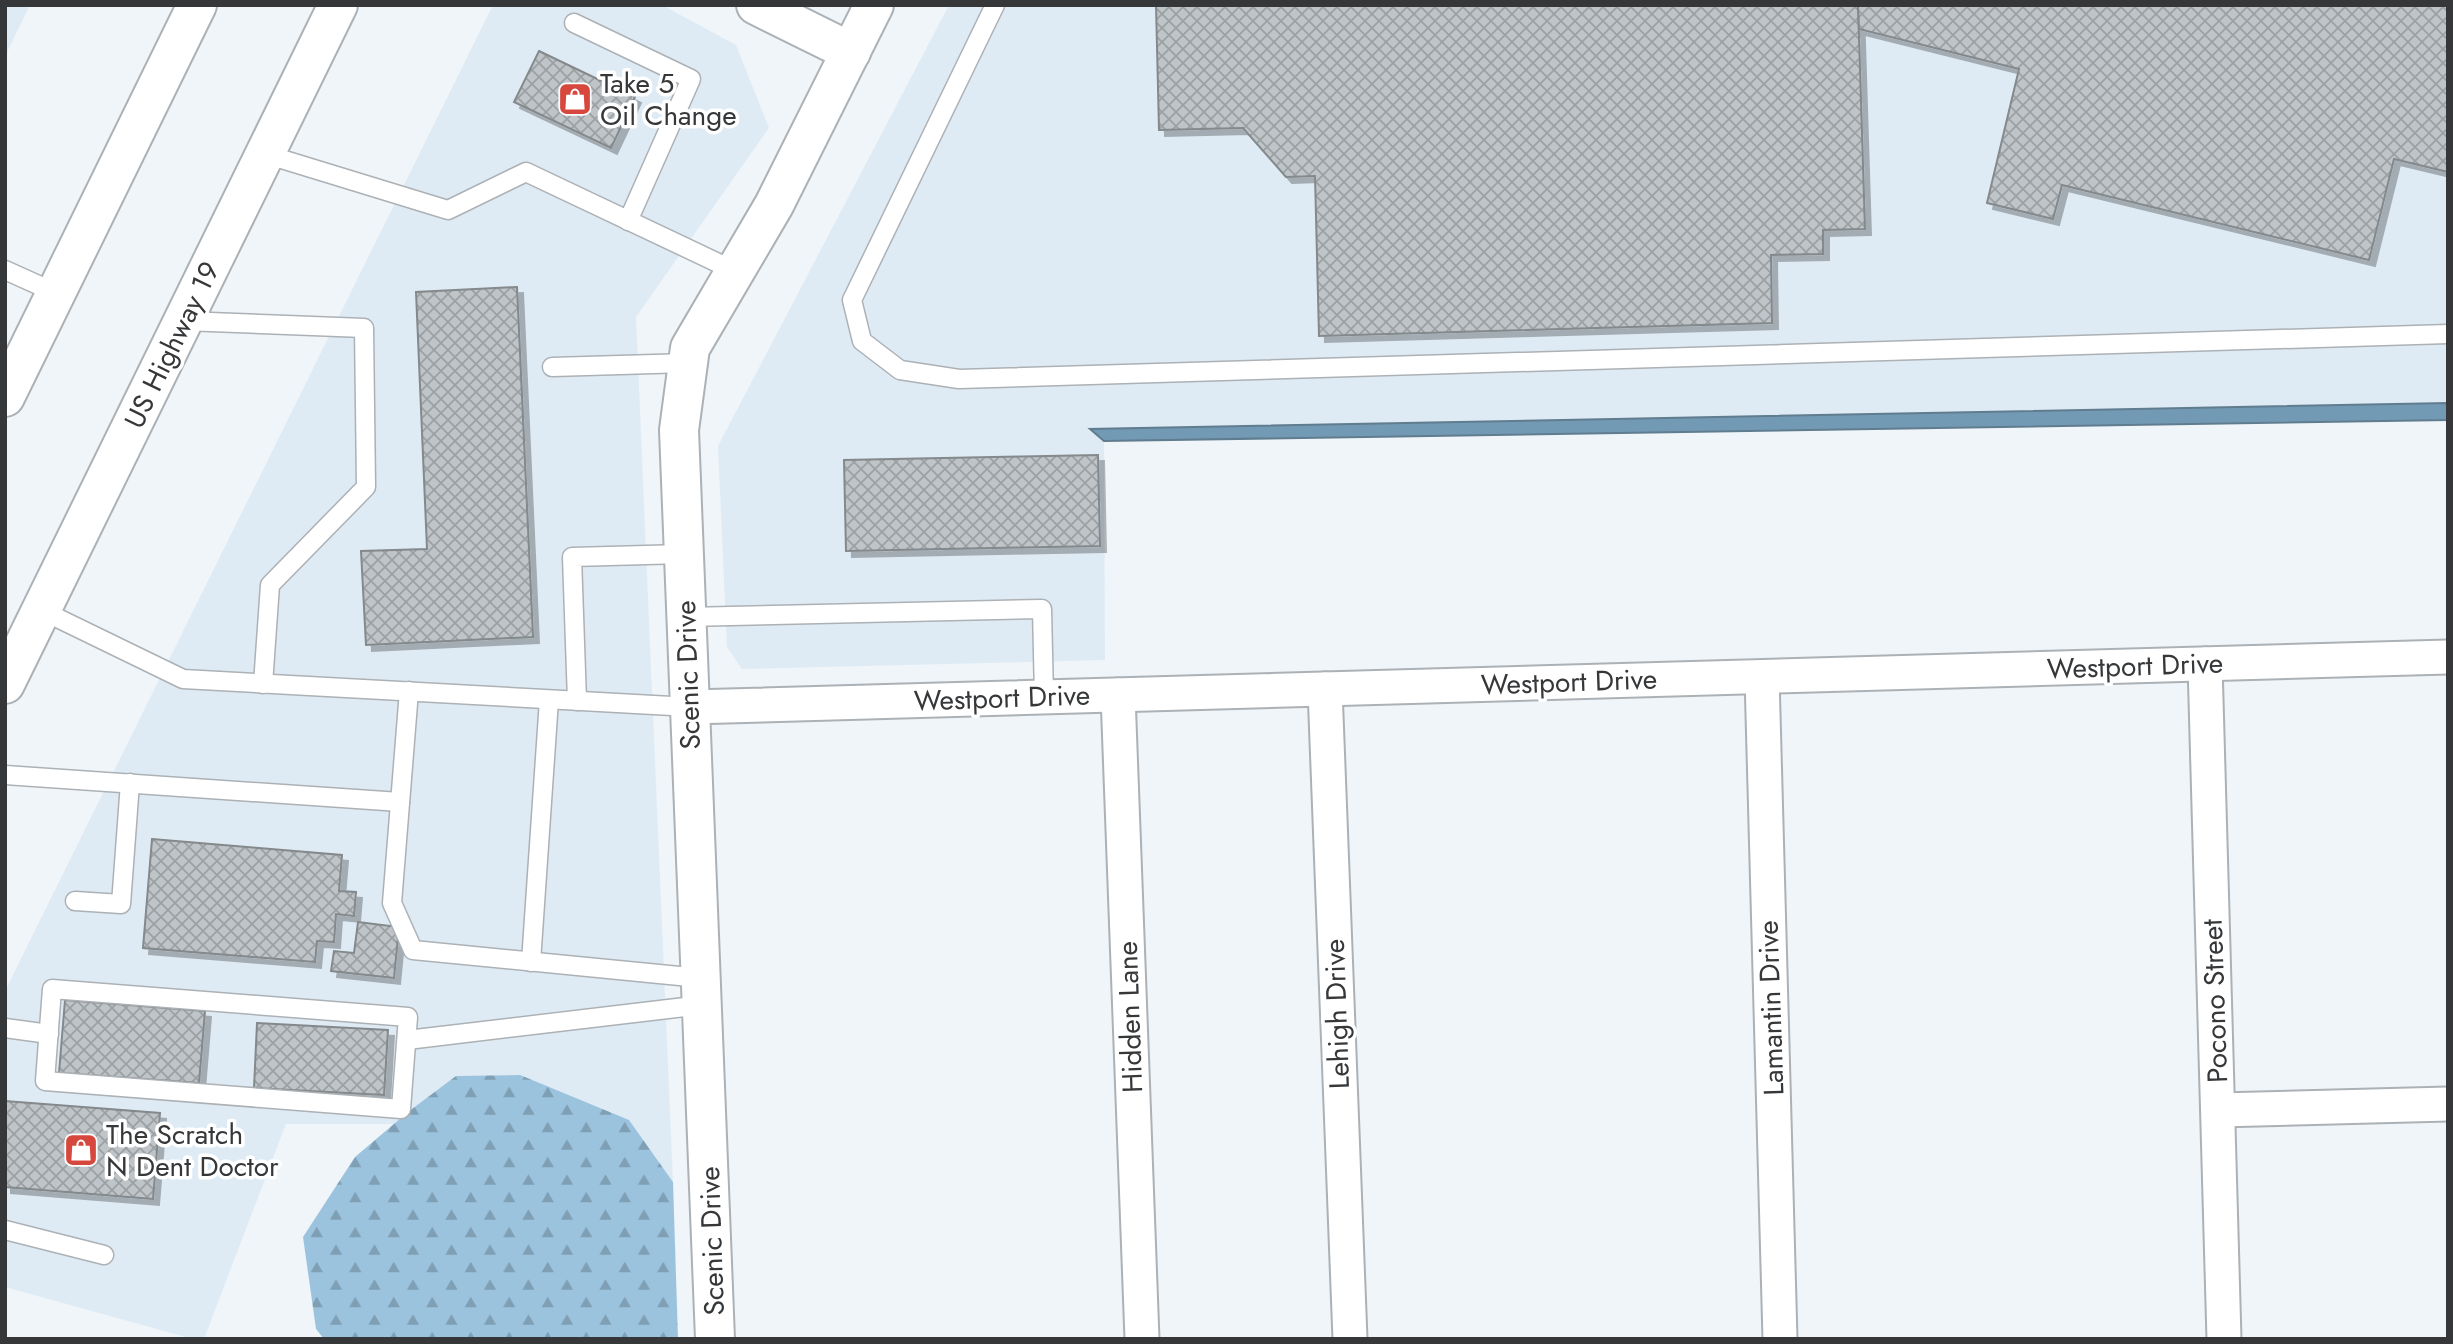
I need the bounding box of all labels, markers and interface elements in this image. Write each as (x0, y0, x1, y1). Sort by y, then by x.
place label: Take 5 Oil Change (600, 63, 737, 136)
shop icon: Take 5 Oil Change (556, 80, 594, 118)
street label: US Highway 19 (114, 255, 230, 435)
street label: Scenic Drive (665, 600, 711, 750)
street label: Westport Drive (2046, 642, 2224, 690)
street label: Westport Drive (1480, 658, 1658, 706)
street label: Westport Drive (913, 674, 1091, 722)
street label: Pocono Street (2192, 918, 2238, 1084)
street label: Lamantin Drive (1747, 920, 1795, 1096)
street label: Lehigh Drive (1314, 938, 1360, 1090)
street label: Hidden Lane (1107, 940, 1153, 1094)
place label: The Scratch N Dent Doctor (106, 1114, 279, 1187)
shop icon: The Scratch N Dent Doctor (62, 1131, 100, 1169)
street label: Scenic Drive (689, 1166, 735, 1316)

